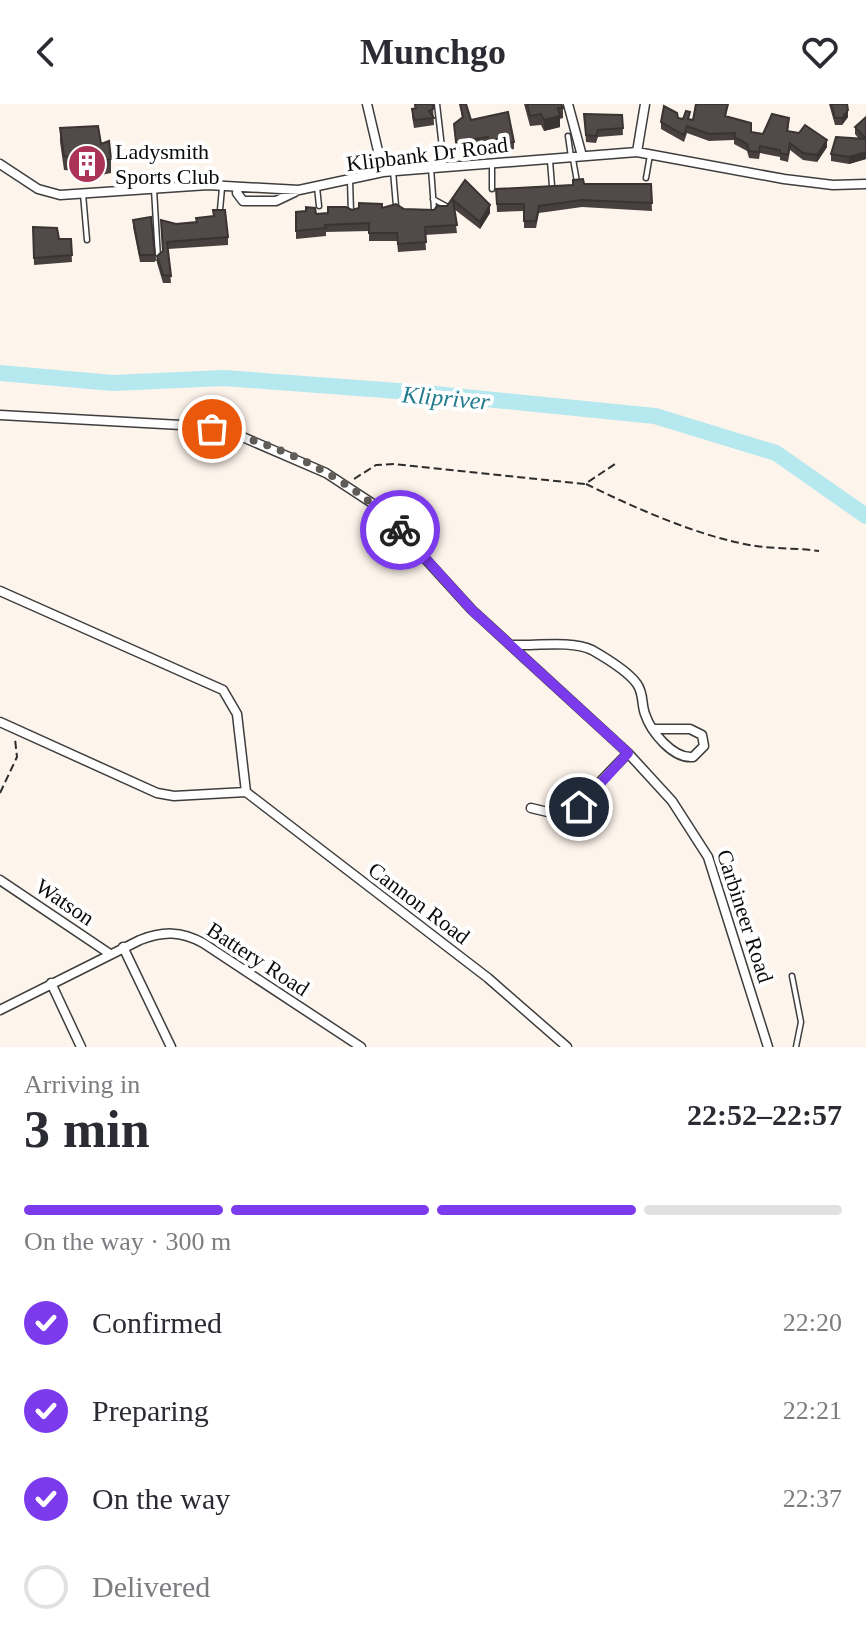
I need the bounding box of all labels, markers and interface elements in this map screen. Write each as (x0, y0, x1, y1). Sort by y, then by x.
icon: back (24, 30, 68, 74)
icon: heart (798, 30, 842, 74)
text: Munchgo (360, 32, 506, 72)
street label: Klipbank Dr Road (345, 132, 509, 176)
place label: Ladysmith Sports Club (115, 139, 220, 189)
building icon: Ladysmith Sports Club (66, 143, 108, 185)
water label: Klipriver (400, 381, 492, 415)
pin (178, 395, 246, 463)
icon: bag (190, 407, 234, 451)
courier (360, 490, 440, 570)
icon: bike (378, 508, 422, 552)
pin (545, 773, 613, 841)
icon: home (557, 785, 601, 829)
street label: Carbineer Road (712, 846, 778, 986)
street label: Cannon Road (363, 857, 475, 949)
street label: Watson (31, 873, 99, 931)
street label: Battery Road (202, 917, 314, 1001)
text: Arriving in (24, 1070, 140, 1099)
text: 22:52–22:57 (687, 1098, 842, 1131)
text: 3 min (24, 1101, 150, 1158)
text: On the way · 300 m (24, 1227, 231, 1256)
icon: check (24, 1301, 68, 1345)
text: Confirmed (92, 1306, 222, 1339)
text: 22:20 (783, 1308, 842, 1337)
icon: check (24, 1389, 68, 1433)
text: Preparing (92, 1394, 209, 1427)
text: 22:21 (783, 1396, 842, 1425)
icon: check (24, 1477, 68, 1521)
text: On the way (92, 1482, 230, 1515)
text: 22:37 (783, 1484, 842, 1513)
text: Delivered (92, 1570, 210, 1603)

